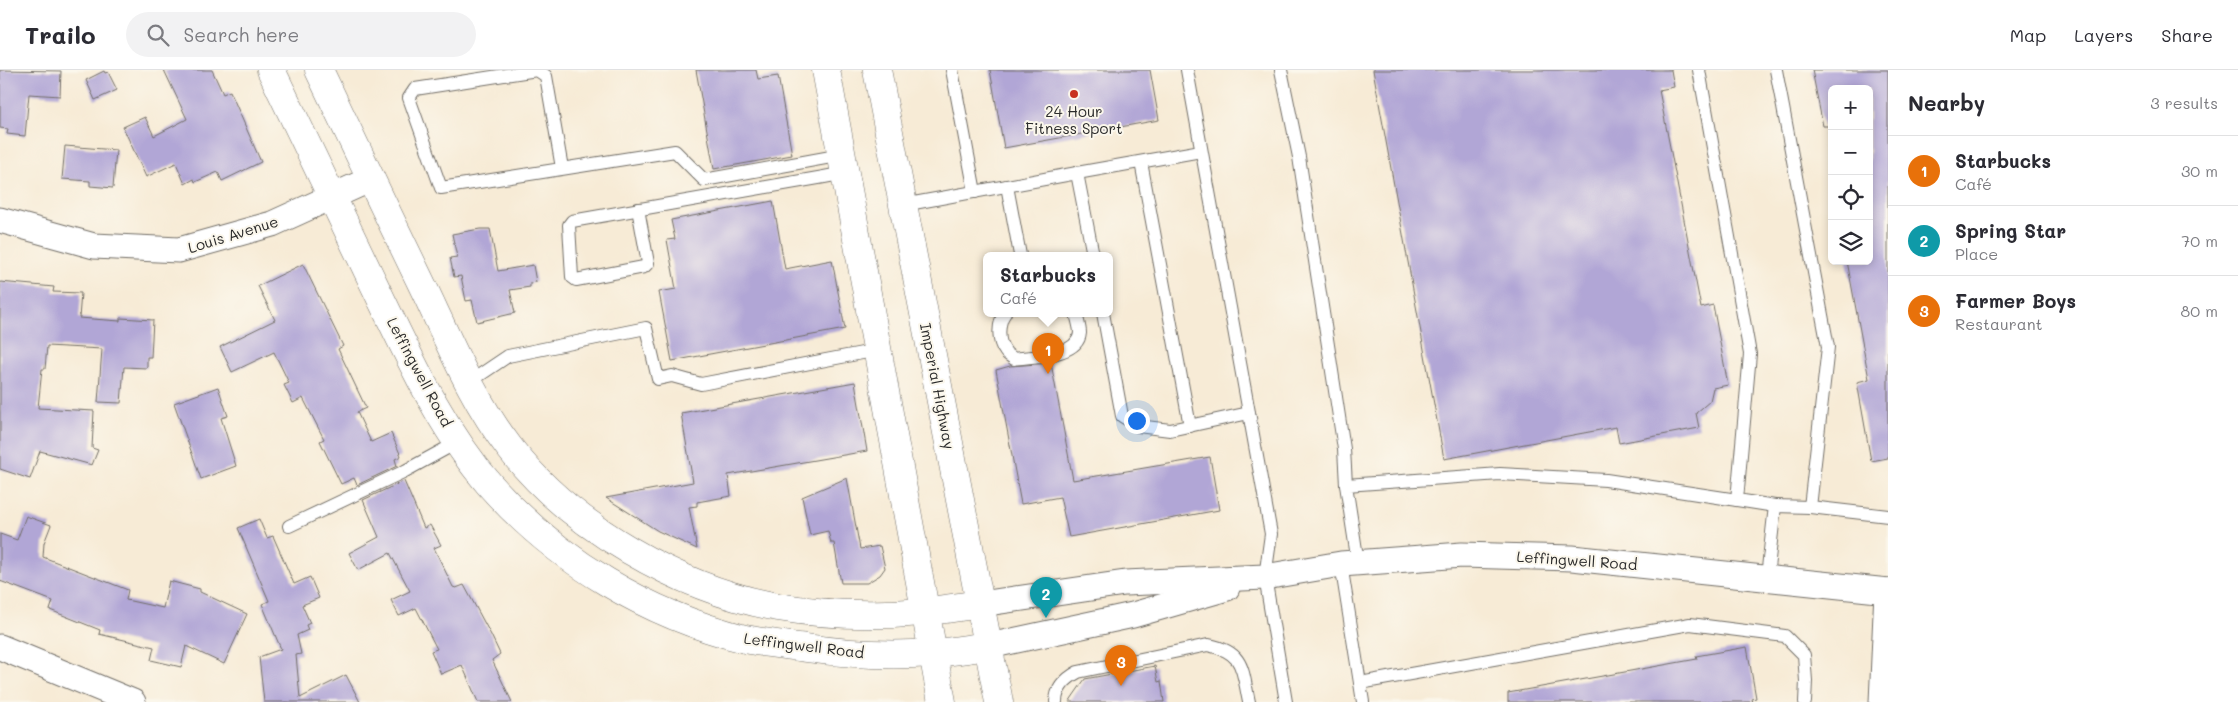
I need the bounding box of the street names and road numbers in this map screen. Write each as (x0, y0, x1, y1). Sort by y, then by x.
street label: Louis Avenue (185, 211, 281, 257)
street label: Leffingwell Road (383, 314, 457, 430)
street label: Imperial Highway (916, 321, 960, 451)
street label: Leffingwell Road (1516, 546, 1638, 574)
street label: Leffingwell Road (743, 628, 865, 662)

